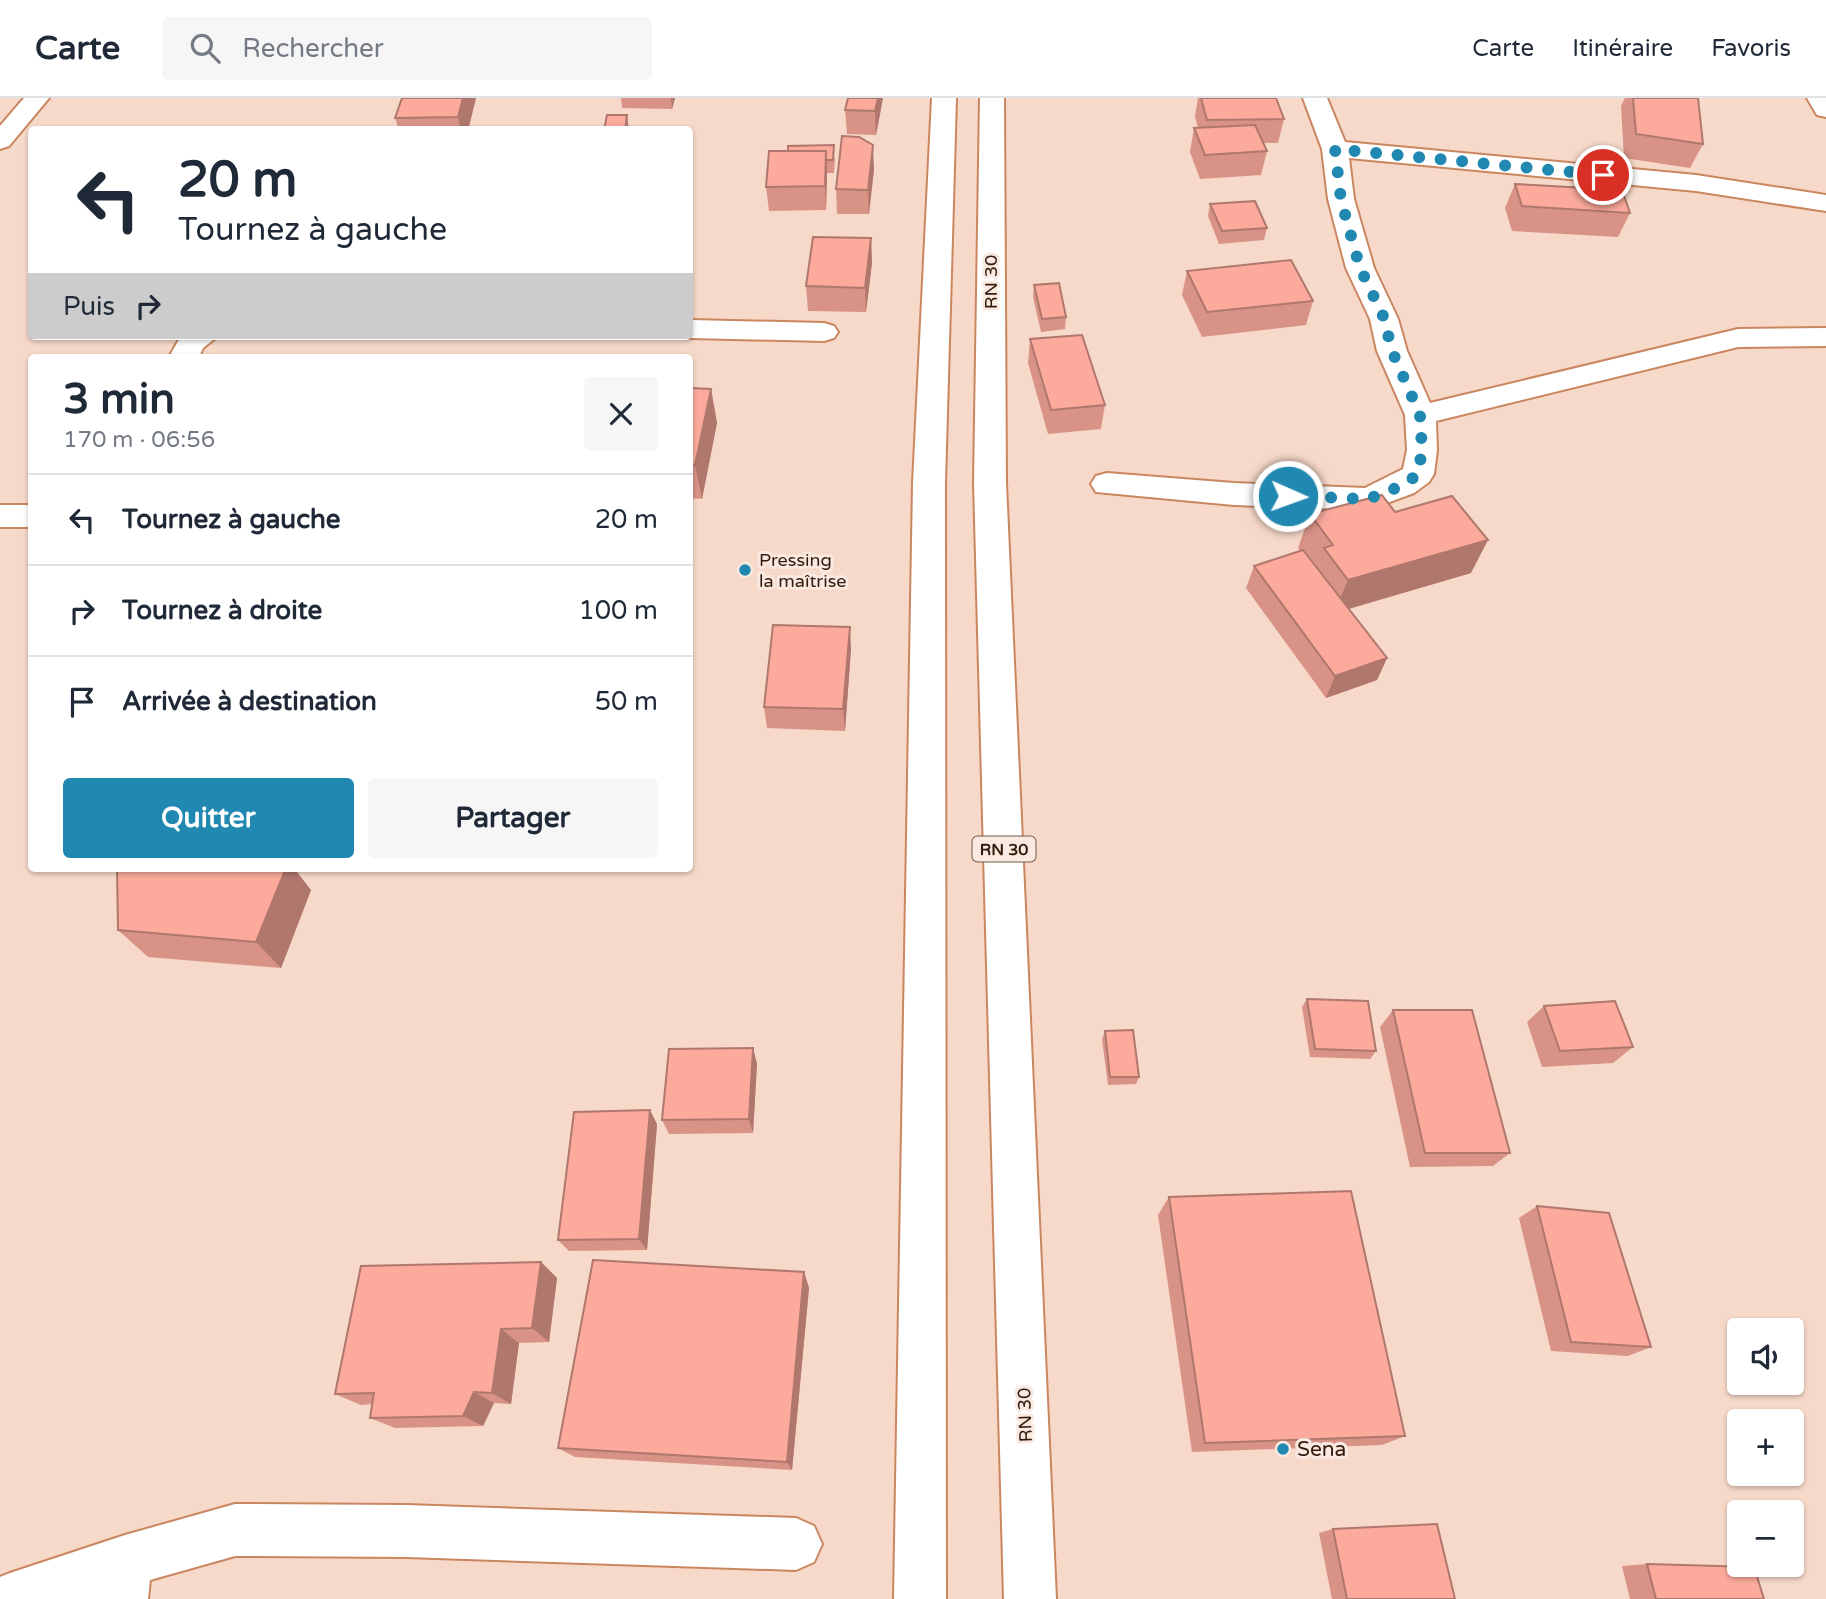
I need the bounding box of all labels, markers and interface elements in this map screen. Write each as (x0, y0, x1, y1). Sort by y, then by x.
search box (162, 17, 652, 80)
text: Carte (35, 29, 120, 68)
icon: search (186, 29, 224, 67)
text: Rechercher (242, 33, 384, 64)
text: Carte (1472, 34, 1534, 63)
text: Itinéraire (1572, 34, 1673, 63)
text: Favoris (1711, 34, 1791, 63)
pin (1573, 145, 1633, 205)
text: 20 m (178, 151, 297, 210)
icon: left (63, 154, 154, 245)
icon: arrive (1584, 156, 1622, 194)
text: Tournez à gauche (178, 211, 447, 249)
street label: RN 30 (980, 255, 1002, 309)
icon: right (129, 287, 167, 325)
text: Puis (63, 291, 115, 322)
text: 3 min (63, 374, 175, 425)
button: close (584, 377, 658, 451)
text: 170 m · 06:56 (63, 426, 215, 454)
position arrow (1251, 459, 1325, 533)
icon: left (63, 501, 101, 539)
text: Tournez à gauche (122, 504, 341, 535)
text: 20 m (595, 504, 658, 535)
place label: Pressing la maîtrise (759, 549, 846, 592)
marker: Pressing la maîtrise (737, 562, 753, 578)
icon: right (63, 592, 101, 630)
text: Tournez à droite (122, 595, 322, 626)
text: 100 m (578, 595, 658, 626)
icon: arrive (63, 683, 101, 721)
text: Arrivée à destination (122, 686, 377, 717)
text: 50 m (595, 686, 658, 717)
button: Quitter (63, 778, 354, 858)
button: Partager (368, 778, 658, 858)
road number: RN 30 (972, 836, 1036, 862)
map controls (1727, 1318, 1804, 1577)
button: sound (1727, 1318, 1804, 1395)
street label: RN 30 (1013, 1387, 1037, 1443)
button: + (1727, 1409, 1804, 1486)
place label: Sena (1297, 1437, 1346, 1462)
marker: Sena (1275, 1441, 1291, 1457)
button: − (1727, 1500, 1804, 1577)

